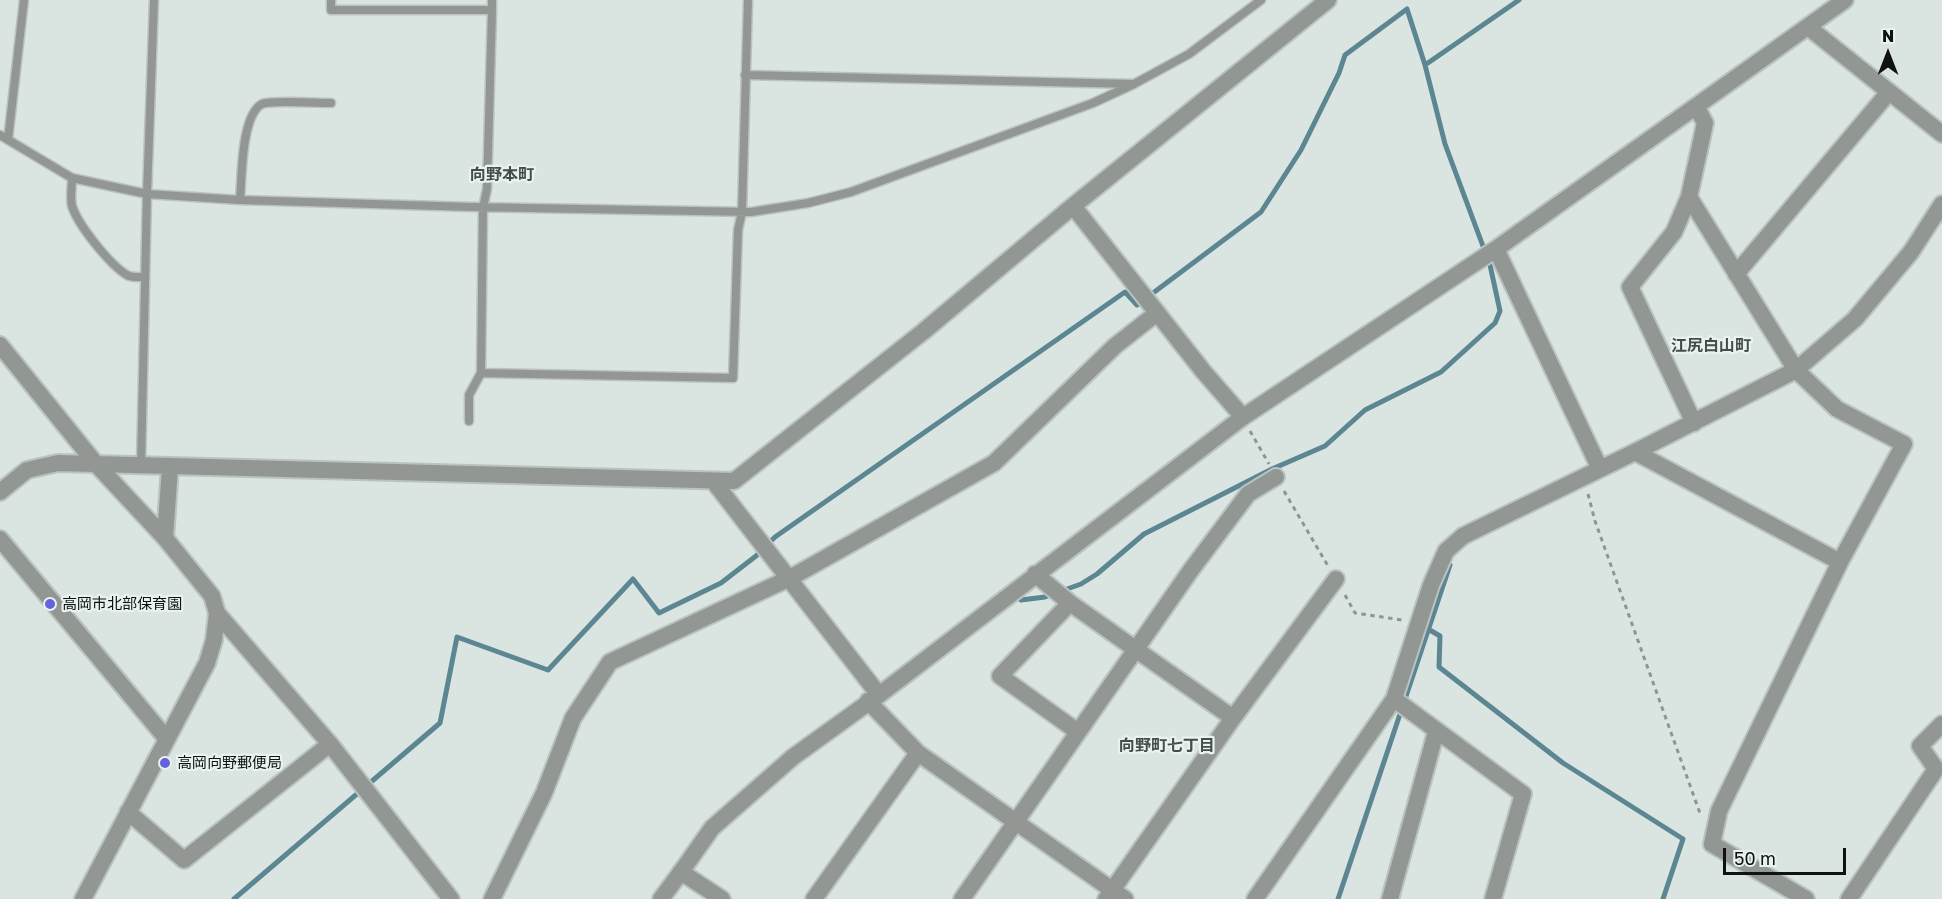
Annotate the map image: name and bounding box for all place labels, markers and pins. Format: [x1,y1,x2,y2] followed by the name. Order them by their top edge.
[62,595,182,613] place label: 高岡市北部保育園
[43,597,57,611] marker: 高岡市北部保育園
[177,754,282,772] place label: 高岡向野郵便局
[158,756,172,770] marker: 高岡向野郵便局

